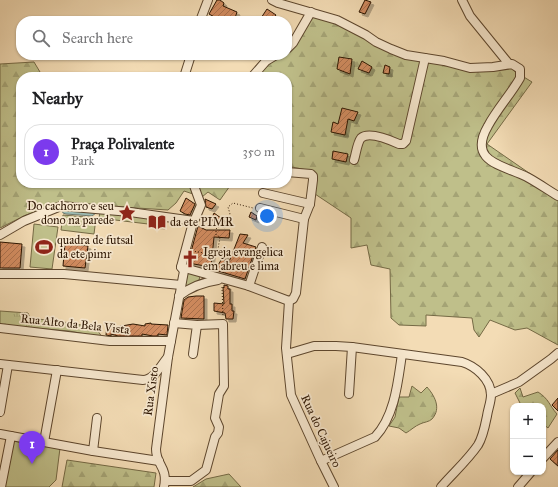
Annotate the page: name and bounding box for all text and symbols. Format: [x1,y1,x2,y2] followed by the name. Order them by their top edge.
[16,16,292,60] search box
[30,27,52,49] icon: search
[62,29,133,47] text: Search here
[32,88,83,109] text: Nearby
[71,135,175,153] text: Praça Polivalente
[43,144,49,160] text: 1
[242,144,275,160] text: 350 m
[71,153,95,169] text: Park
[27,199,115,227] place label: Do cachorro e seu dono na parede
[117,203,137,223] place icon: Do cachorro e seu dono na parede
[257,206,277,226] your location
[147,212,167,232] library icon: da ete PIMR
[170,215,234,229] place label: da ete PIMR
[57,233,134,261] place label: quadra de futsal da ete pimr
[34,237,54,257] sports icon: quadra de futsal da ete pimr
[203,245,284,273] place label: Igreja evangelica em abreu e lima
[180,249,200,269] church icon: Igreja evangelica em abreu e lima
[20,311,131,337] street label: Rua Alto da Bela Vista
[141,365,161,417] street label: Rua Xisto
[298,392,344,470] street label: Rua do Cajueiro
[510,403,546,475] map controls
[510,403,546,439] button: +
[19,431,45,464] pin: 1
[510,439,546,475] button: −

